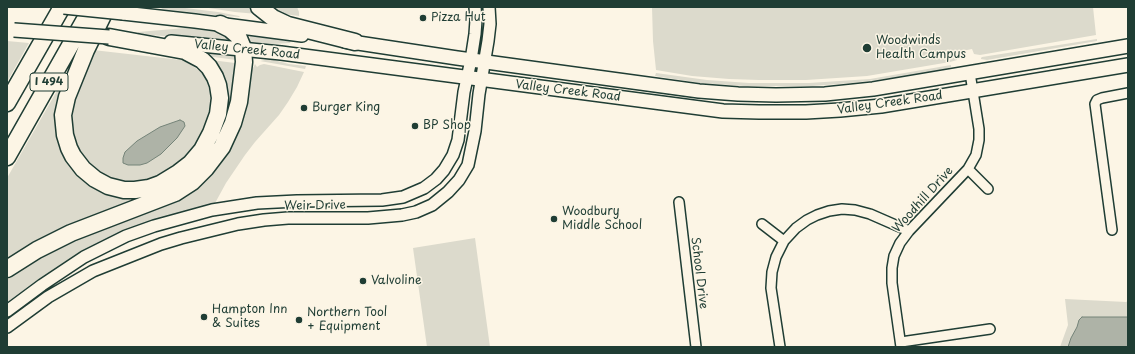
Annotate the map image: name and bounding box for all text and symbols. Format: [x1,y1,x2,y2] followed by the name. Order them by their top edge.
[431,11,486,25] place label: Pizza Hut
[418,13,428,23] marker: Pizza Hut
[876,34,966,62] place label: Woodwinds Health Campus
[193,37,301,63] street label: Valley Creek Road
[861,42,873,54] marker: Woodwinds Health Campus
[30,73,68,91] road number: I 494
[514,77,622,105] street label: Valley Creek Road
[836,88,944,118] street label: Valley Creek Road
[312,101,380,115] place label: Burger King
[299,103,309,113] marker: Burger King
[423,119,471,133] place label: BP Shop
[410,121,420,131] marker: BP Shop
[890,164,956,236] street label: Woodhill Drive
[284,198,346,214] street label: Weir Drive
[562,205,642,233] place label: Woodbury Middle School
[549,214,559,224] marker: Woodbury Middle School
[687,236,711,310] street label: School Drive
[371,274,422,288] place label: Valvoline
[358,276,368,286] marker: Valvoline
[212,303,287,331] place label: Hampton Inn & Suites
[307,306,387,334] place label: Northern Tool + Equipment
[199,312,209,322] marker: Hampton Inn & Suites
[294,315,304,325] marker: Northern Tool + Equipment

